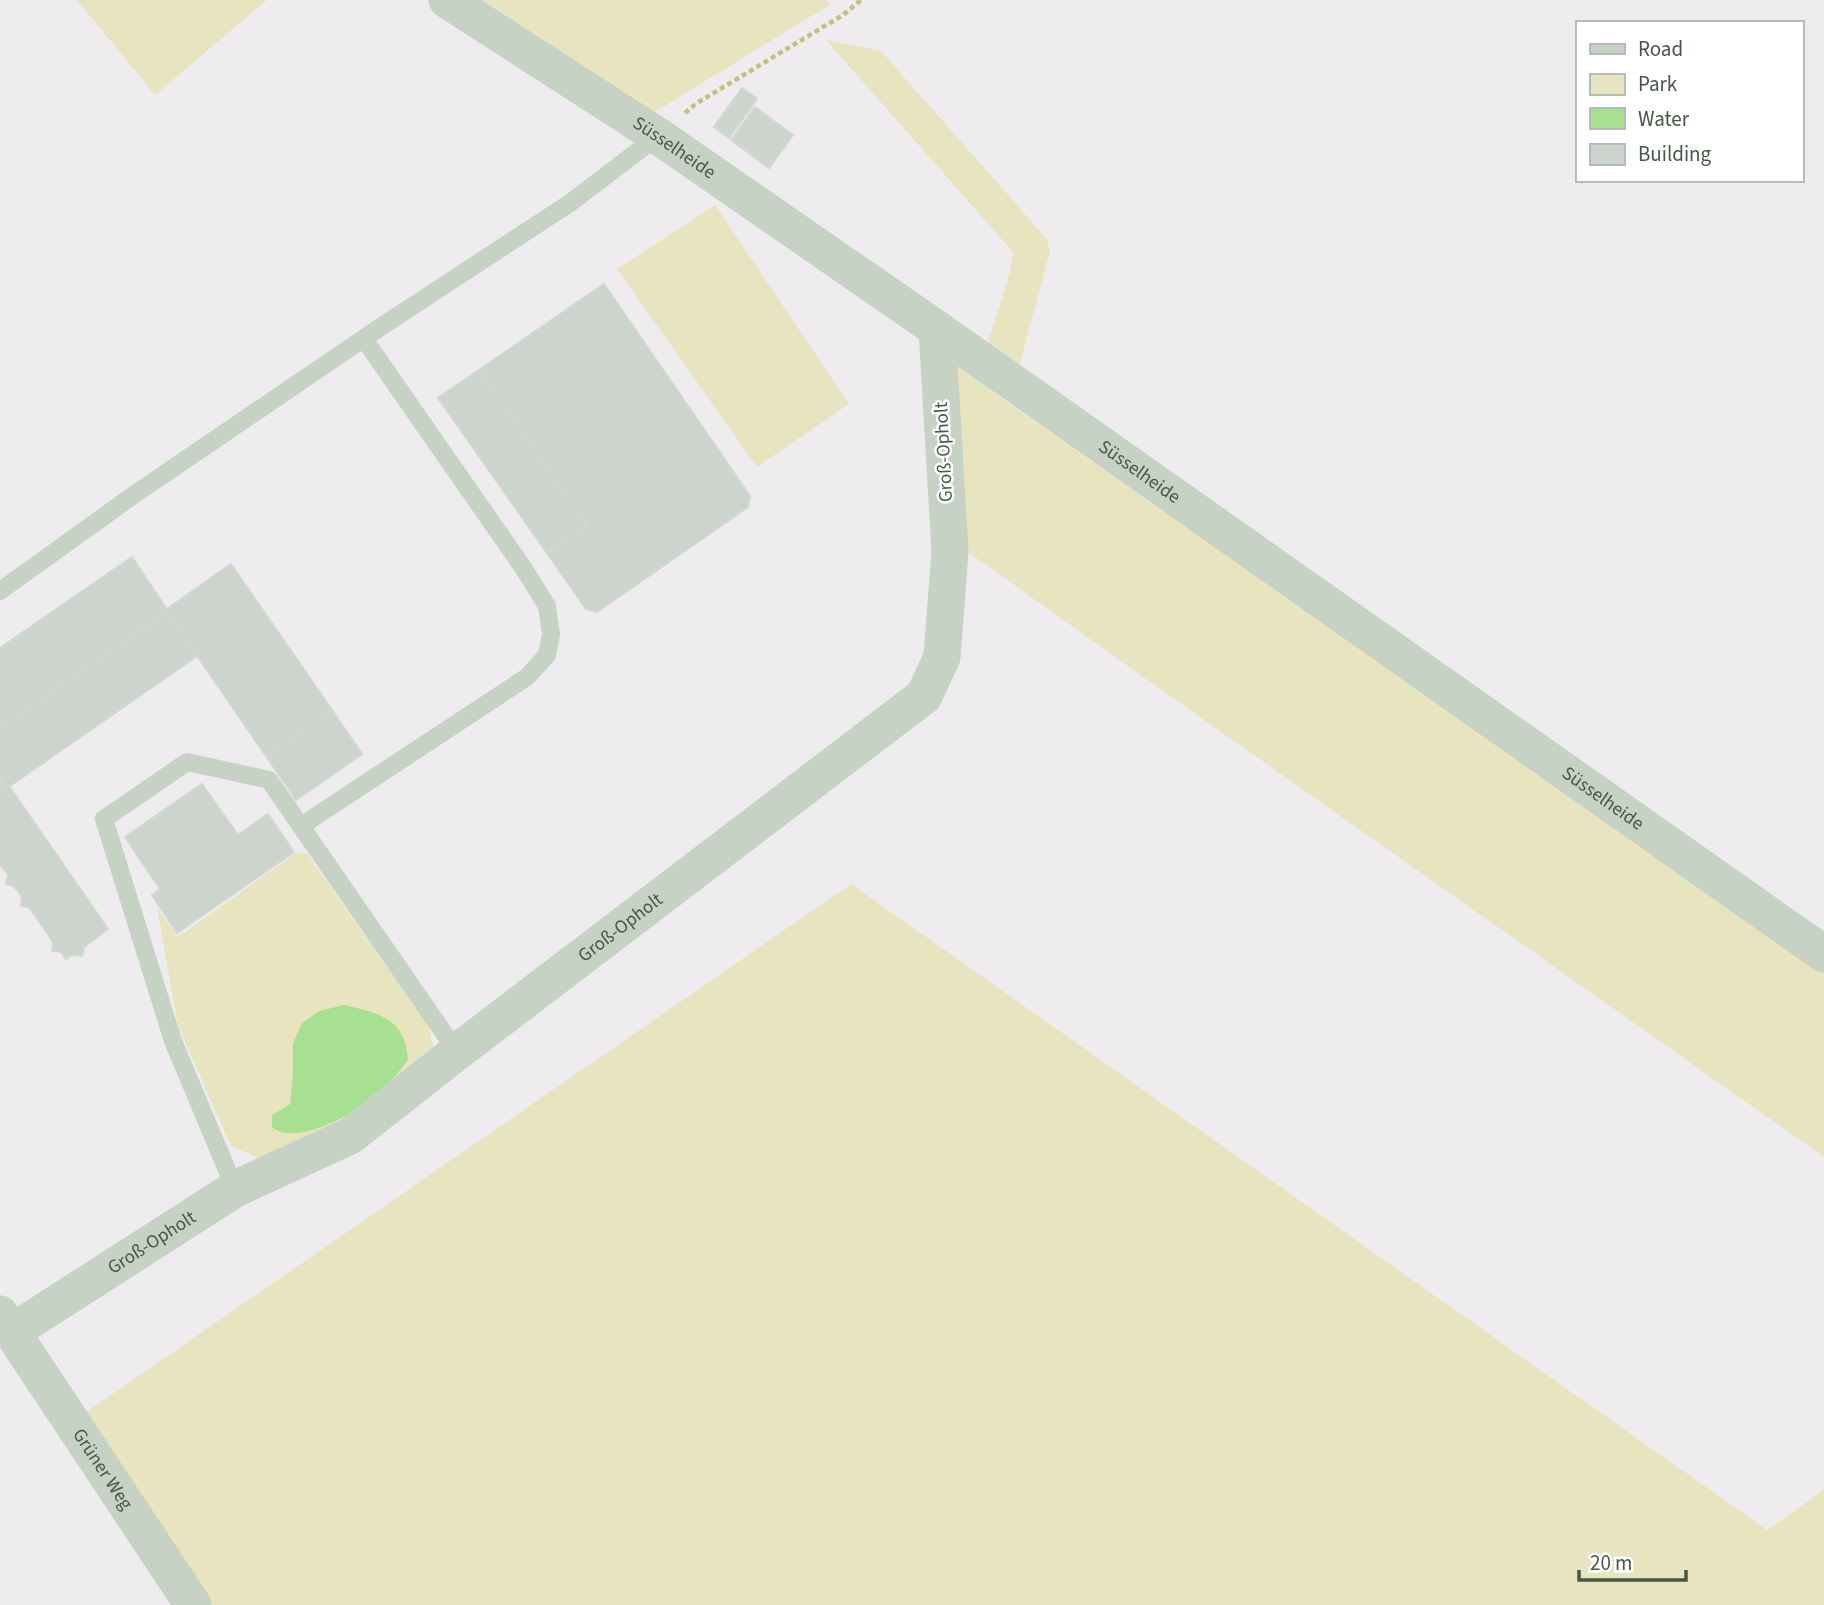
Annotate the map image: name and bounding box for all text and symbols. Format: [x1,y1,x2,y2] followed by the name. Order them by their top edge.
[1576,21,1803,182] legend
[1638,34,1683,64] text: Road
[1638,69,1678,99] text: Park
[1638,104,1690,134] text: Water
[627,110,721,186] street label: Süsselheide
[1638,139,1712,169] text: Building
[928,401,960,503] street label: Groß-Opholt
[1093,433,1186,510] street label: Süsselheide
[1556,760,1650,837] street label: Süsselheide
[572,886,669,969] street label: Groß-Opholt
[102,1204,202,1281] street label: Groß-Opholt
[66,1423,140,1515] street label: Grüner Weg
[1579,1538,1686,1582] scale bar
[1590,1548,1632,1578] text: 20 m

